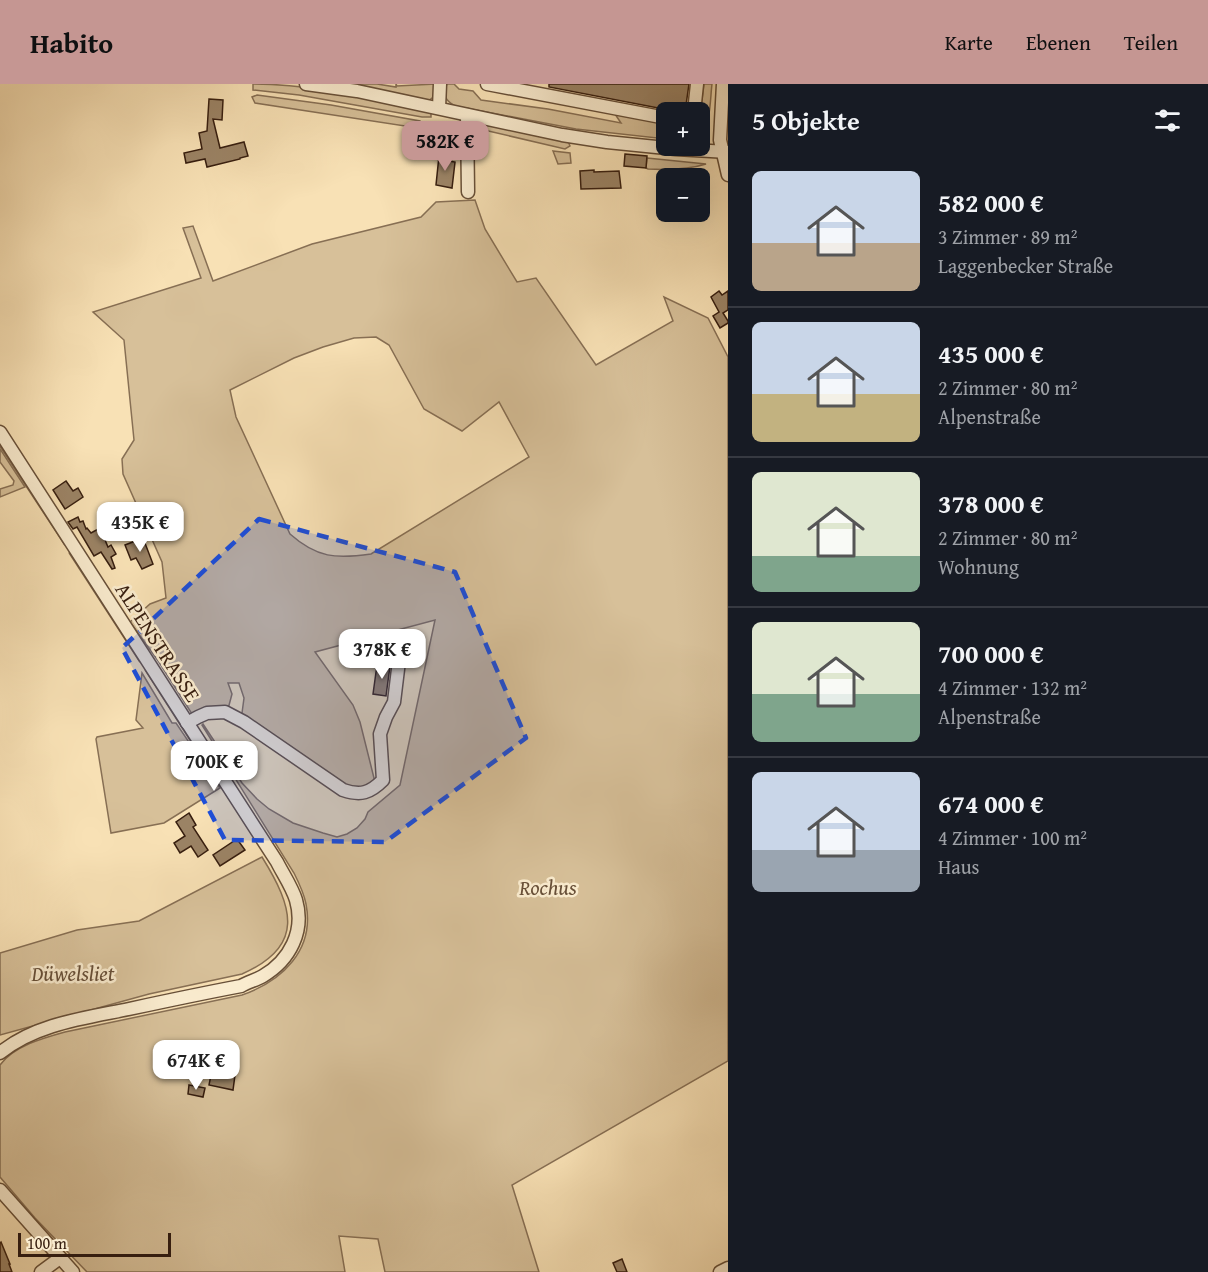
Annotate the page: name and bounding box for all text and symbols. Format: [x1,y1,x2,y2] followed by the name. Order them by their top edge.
[30,22,113,63] text: Habito
[945,27,993,58] text: Karte
[1026,27,1091,58] text: Ebenen
[1124,27,1178,58] text: Teilen
[752,101,860,140] text: 5 Objekte
[656,102,710,222] map controls
[656,102,710,156] button: +
[1151,104,1184,137] icon: filters
[396,121,494,172] pin: 582K €
[416,126,474,155] text: 582K €
[656,168,710,222] button: −
[938,183,1044,222] text: 582 000 €
[800,195,872,267] icon: home
[938,222,1077,251] text: 3 Zimmer · 89 m²
[938,251,1113,280] text: Laggenbecker Straße
[938,334,1044,373] text: 435 000 €
[800,346,872,418] icon: home
[938,373,1077,402] text: 2 Zimmer · 80 m²
[938,402,1041,431] text: Alpenstraße
[938,484,1044,523] text: 378 000 €
[800,496,872,568] icon: home
[91,502,189,553] pin: 435K €
[111,507,169,536] text: 435K €
[938,523,1077,552] text: 2 Zimmer · 80 m²
[938,552,1019,581] text: Wohnung
[108,576,208,708] street label: ALPENSTRASSE
[333,629,431,680] pin: 378K €
[353,634,411,663] text: 378K €
[938,634,1044,673] text: 700 000 €
[800,646,872,718] icon: home
[938,673,1087,702] text: 4 Zimmer · 132 m²
[938,702,1041,731] text: Alpenstraße
[165,741,263,792] pin: 700K €
[185,746,243,775] text: 700K €
[938,784,1044,823] text: 674 000 €
[800,796,872,868] icon: home
[938,823,1087,852] text: 4 Zimmer · 100 m²
[938,852,979,881] text: Haus
[518,872,577,903] park label: Rochus
[31,958,115,989] park label: Düwelsliet
[147,1040,245,1091] pin: 674K €
[167,1045,225,1074] text: 674K €
[18,1230,171,1258] scale bar
[27,1231,67,1255] text: 100 m

